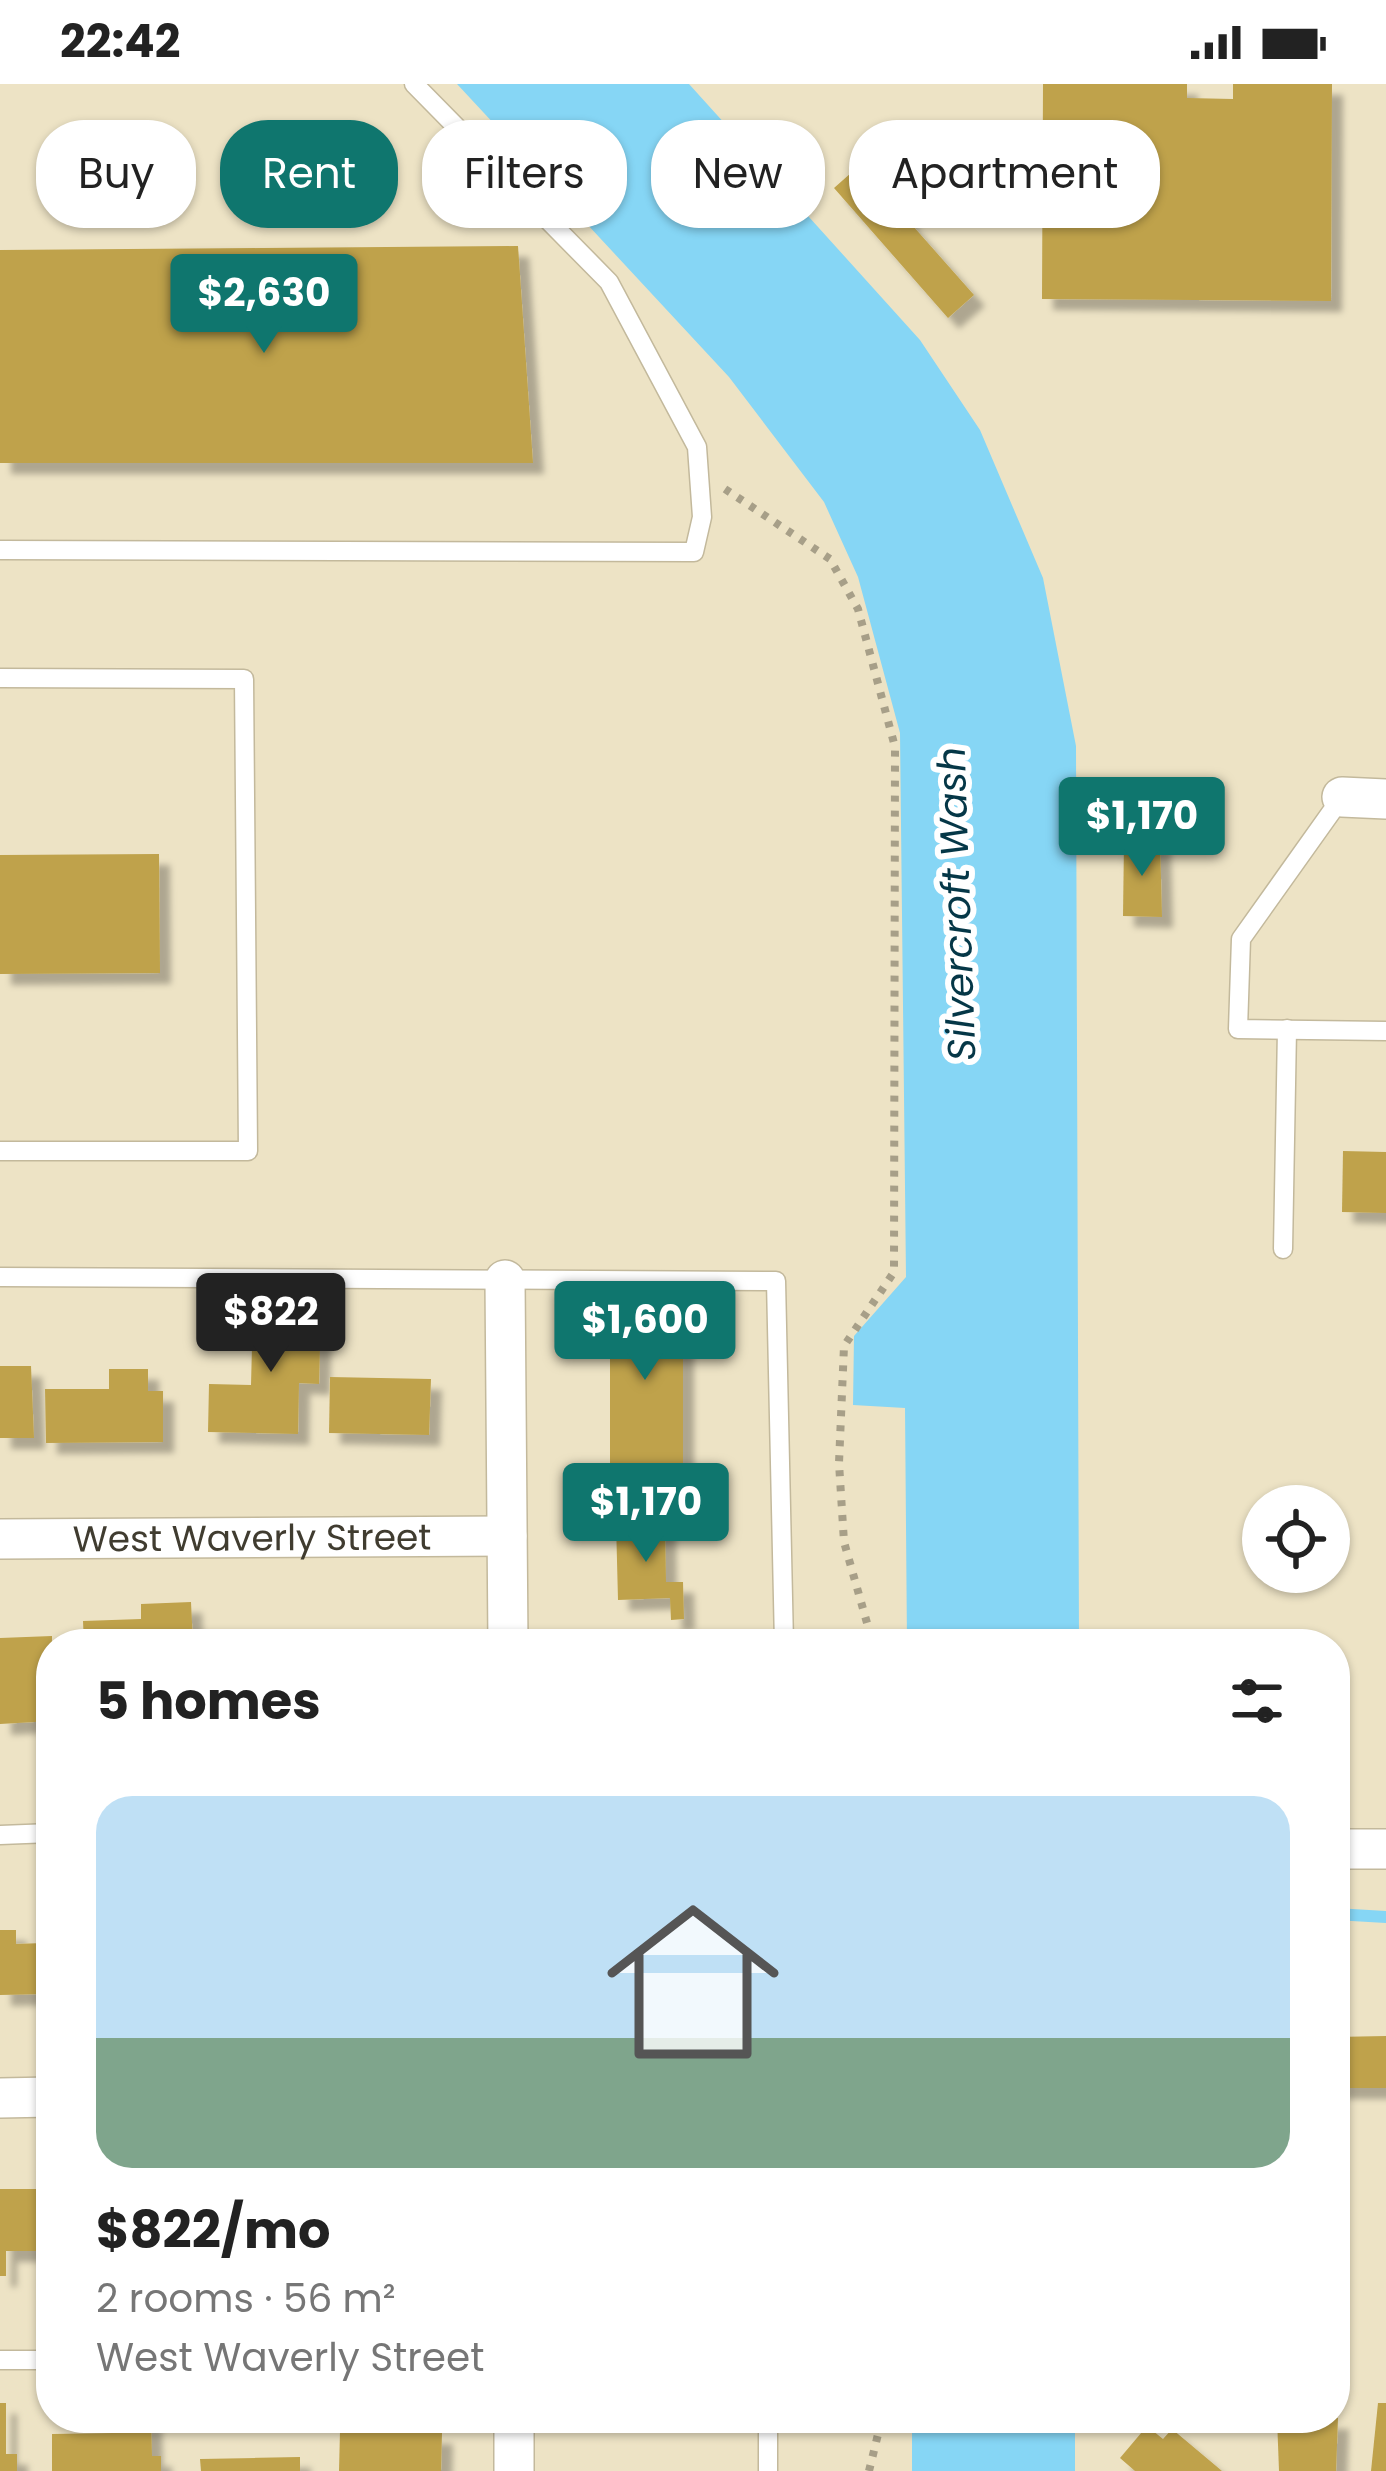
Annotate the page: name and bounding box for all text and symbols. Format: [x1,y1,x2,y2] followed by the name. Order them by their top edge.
[60,10,180,73] text: 22:42
[36,120,196,228] chip: Buy
[220,120,398,228] chip: Rent
[422,120,627,228] chip: Filters
[651,120,825,228] chip: New
[849,120,1160,228] chip: Apartment
[166,254,362,356] pin: $2,630
[198,265,331,320] text: $2,630
[924,746,989,1062] water label: Silvercroft Wash
[1044,777,1240,879] pin: $1,170
[1086,788,1198,843] text: $1,170
[200,1273,342,1375] pin: $822
[547,1281,743,1383] pin: $1,600
[223,1284,319,1339] text: $822
[581,1292,709,1347] text: $1,600
[548,1463,744,1565] pin: $1,170
[590,1474,702,1529] text: $1,170
[1242,1485,1350,1593] map controls
[1242,1485,1350,1593] button: locate
[73,1511,431,1565] street label: West Waverly Street
[96,1665,321,1737] text: 5 homes
[1224,1668,1290,1734] icon: filters
[585,1874,801,2090] icon: home
[96,2194,330,2266] text: $822/mo
[96,2271,396,2326] text: 2 rooms · 56 m²
[96,2330,484,2385] text: West Waverly Street

